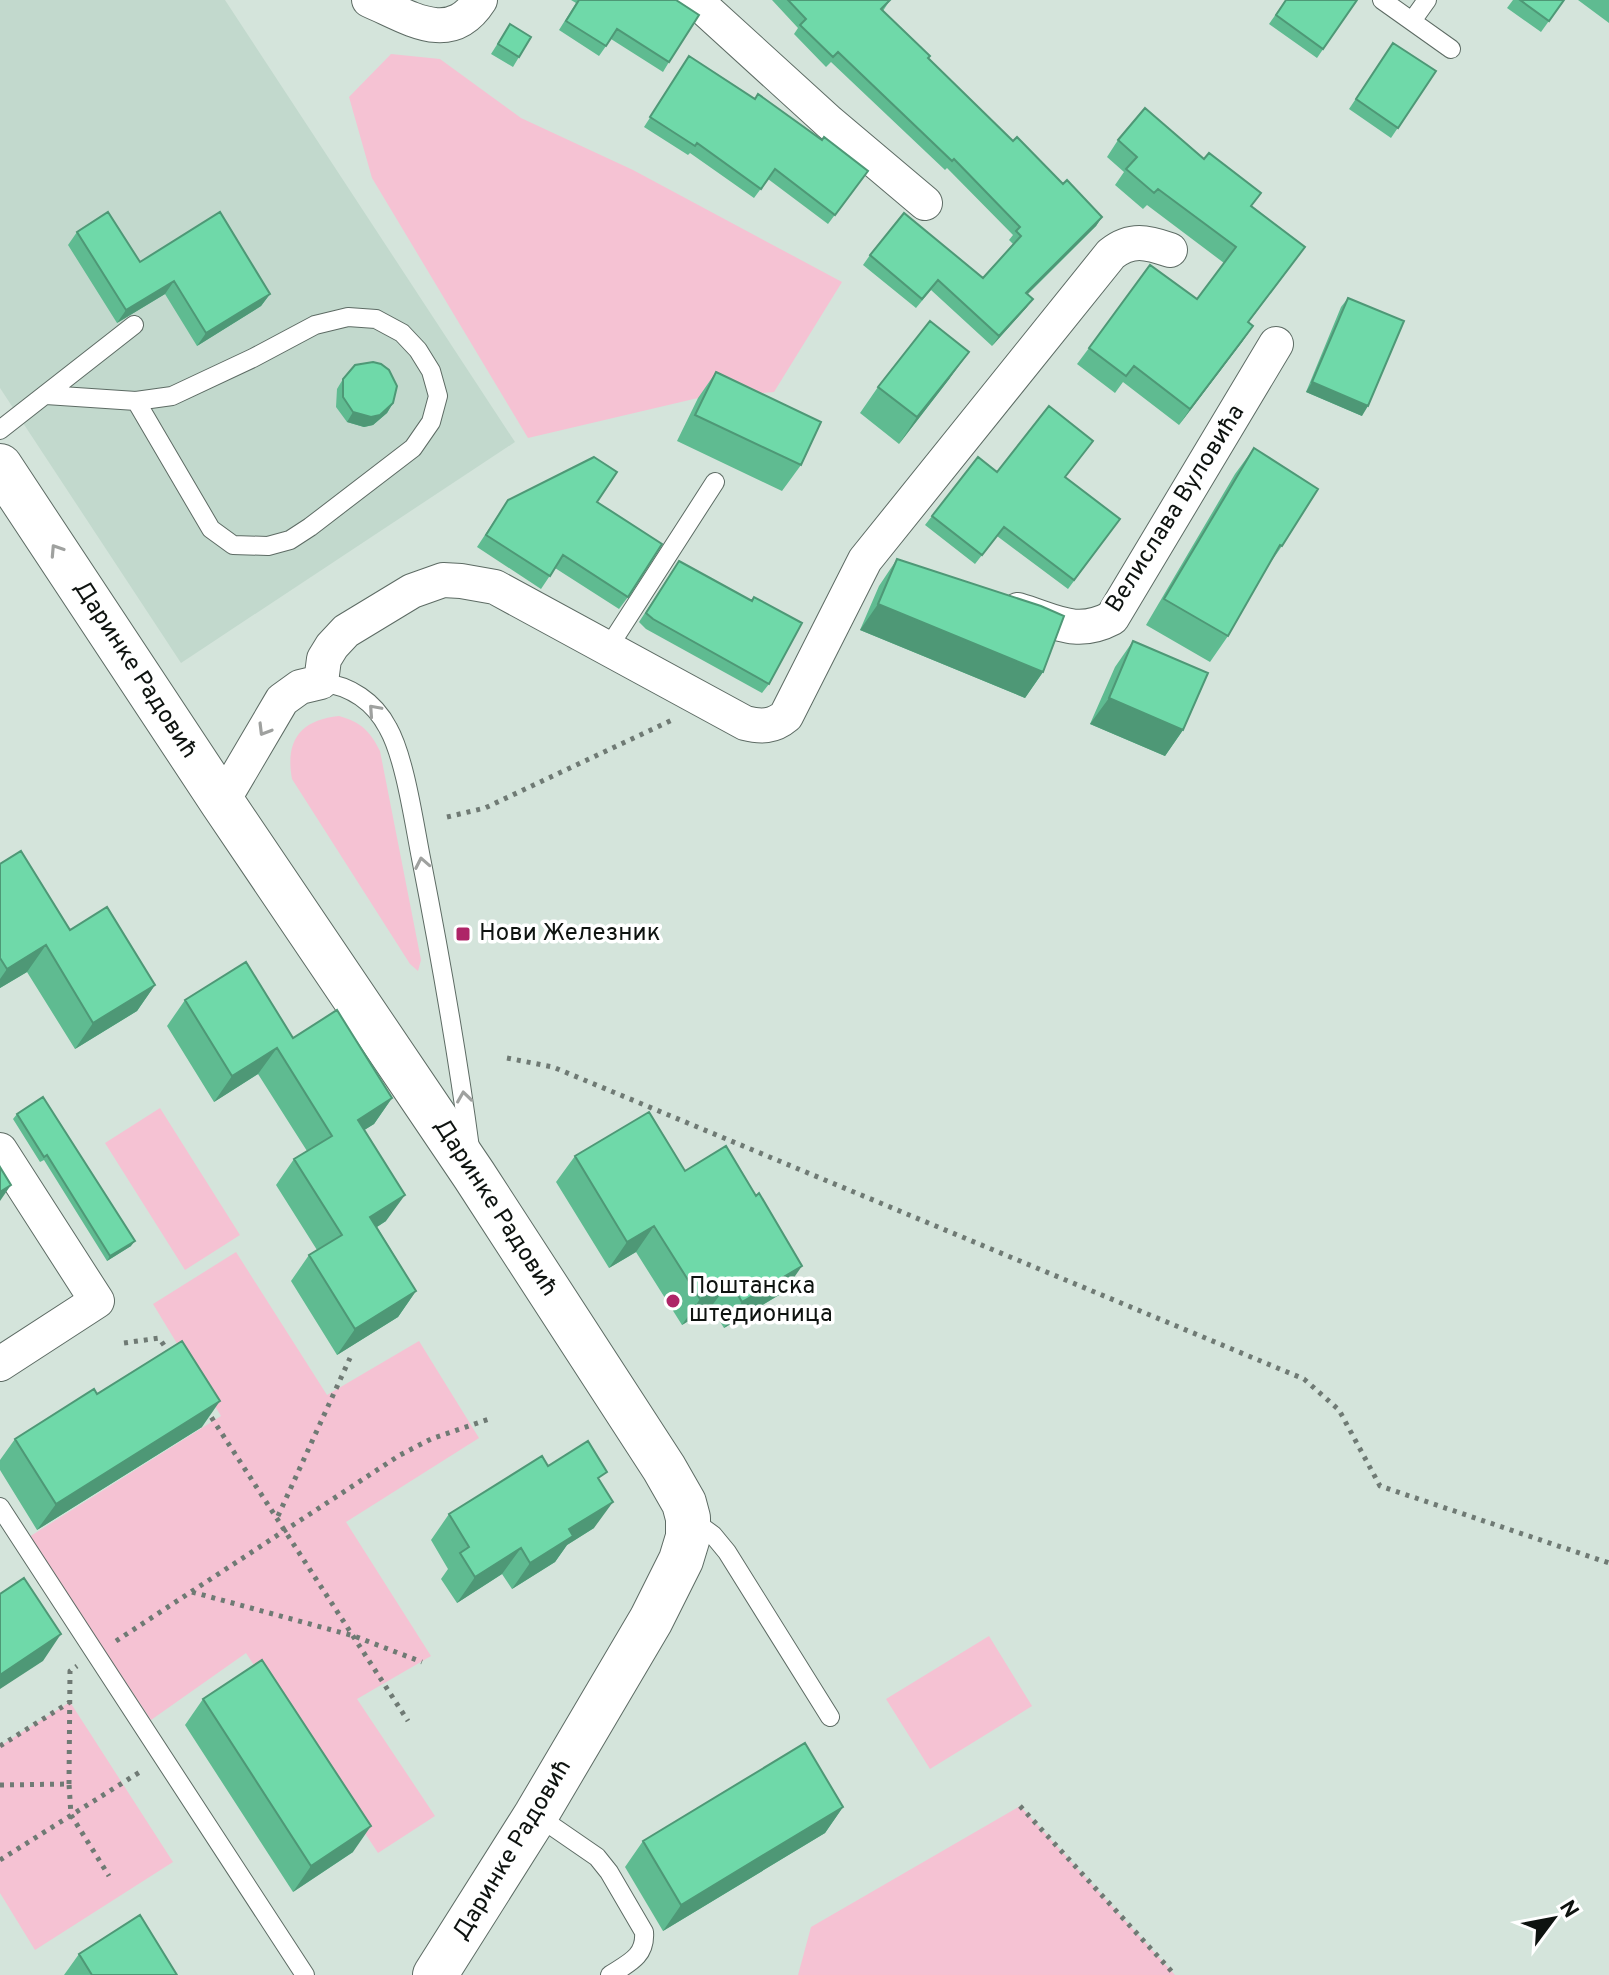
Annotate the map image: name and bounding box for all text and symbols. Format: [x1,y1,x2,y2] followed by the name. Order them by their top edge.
[1100,399,1252,619] street label: Велислава Вуловића
[51,544,66,559] one-way arrow
[66,575,204,765] street label: Даринке Радовић
[368,705,383,719] one-way arrow
[258,721,274,736] one-way arrow
[414,857,431,871] one-way arrow
[479,919,661,949] place label: Нови Железник
[454,925,472,943] marker: Нови Железник
[455,1090,472,1103] one-way arrow
[426,1113,564,1303] street label: Даринке Радовић
[689,1272,833,1330] place label: Поштанска штедионица
[664,1292,682,1310] marker: Поштанска штедионица
[447,1754,579,1946] street label: Даринке Радовић
[1513,1879,1593,1959] north arrow
[1552,1896,1583,1924] text: N

